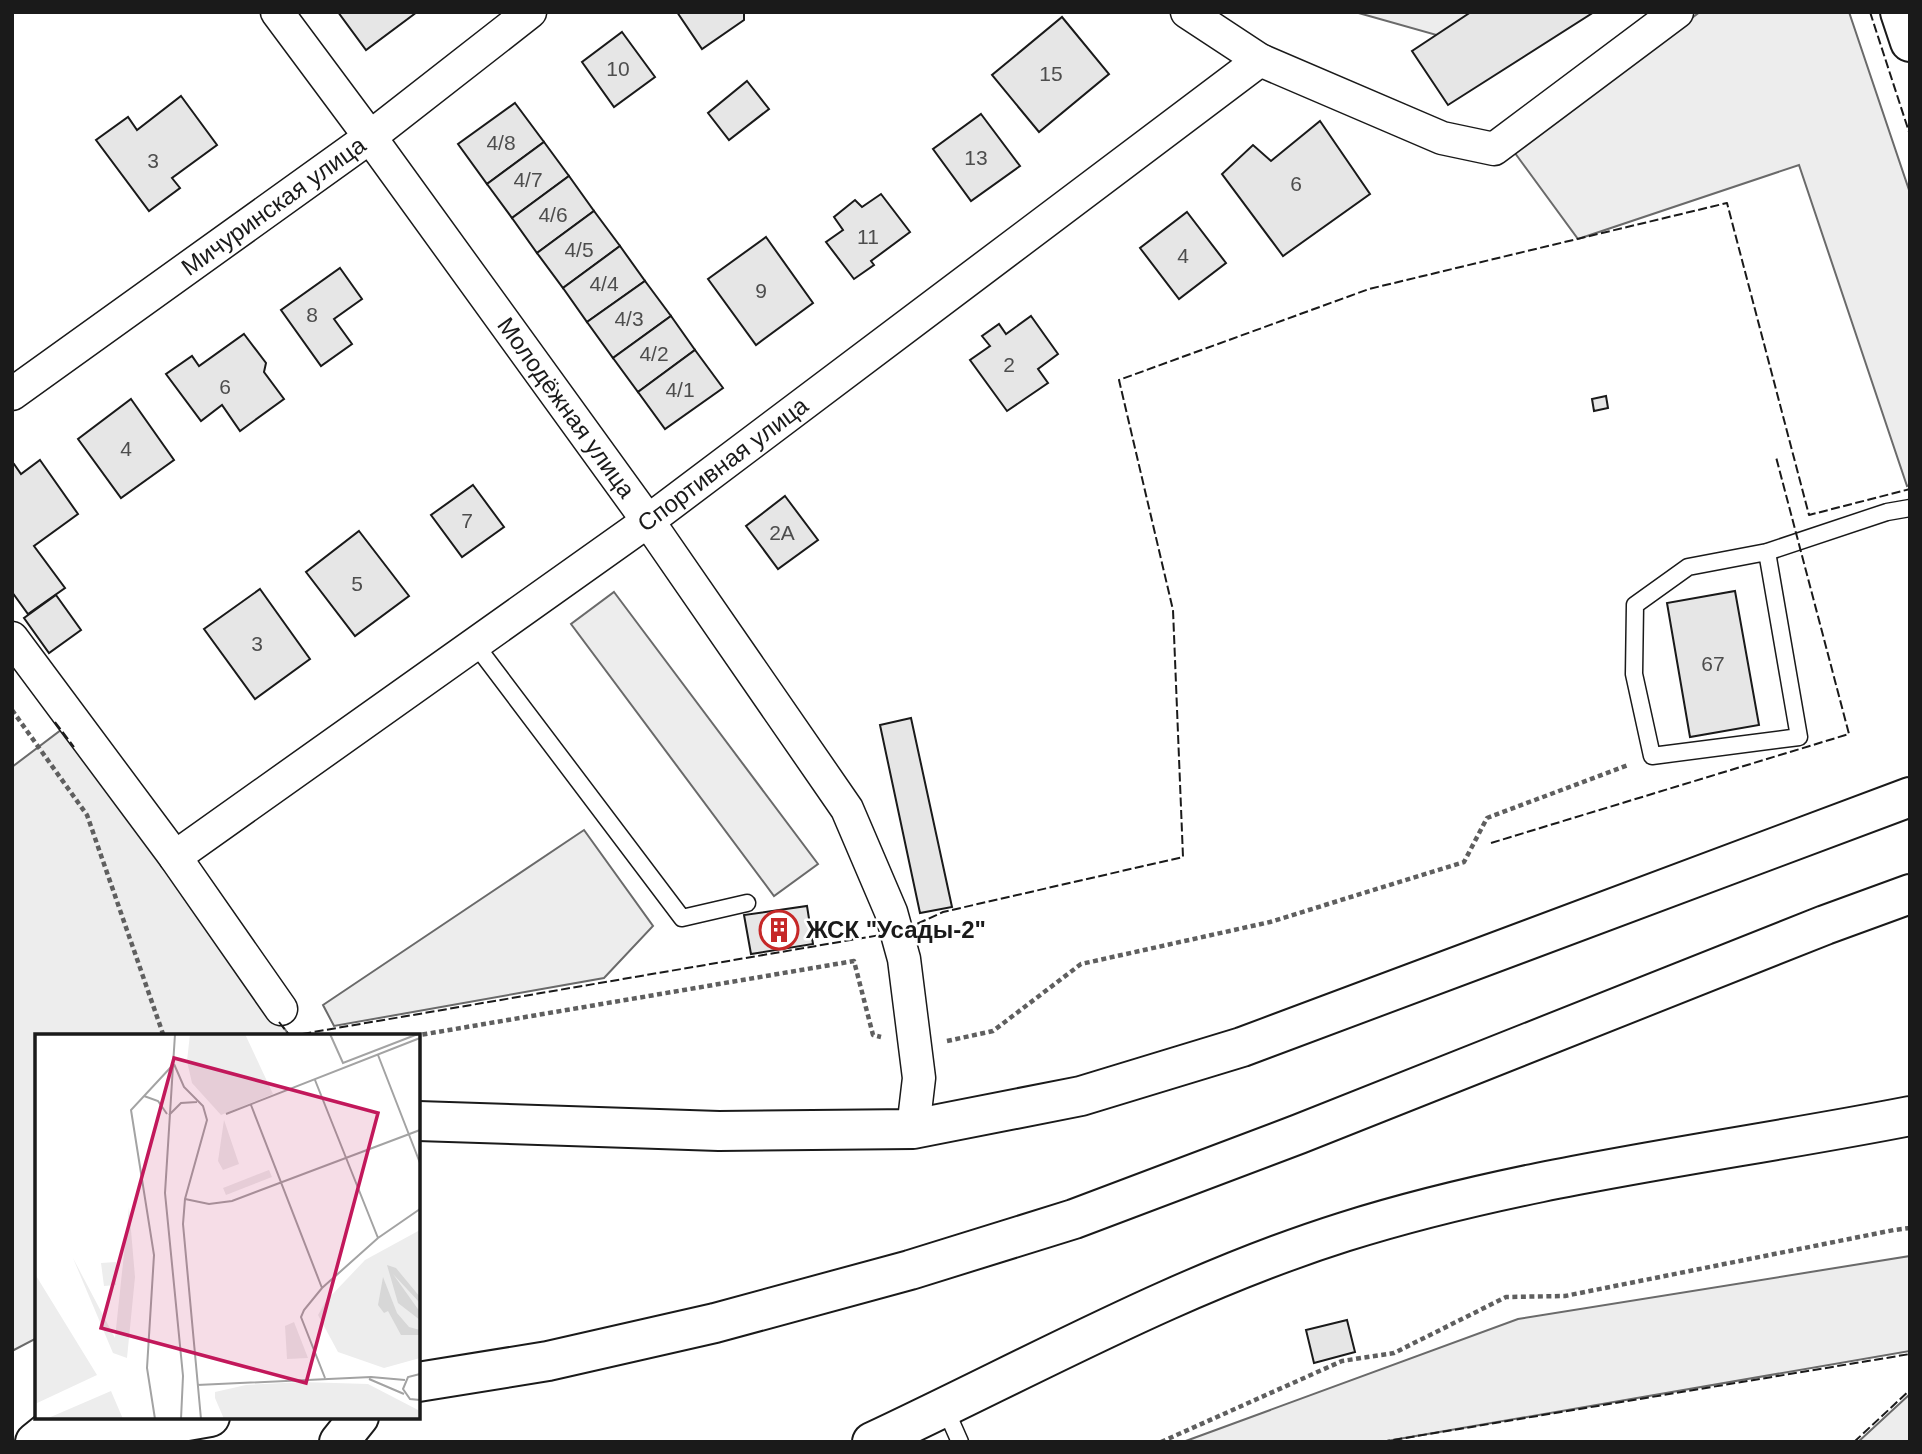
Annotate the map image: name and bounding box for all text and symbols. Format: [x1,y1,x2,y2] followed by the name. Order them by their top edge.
[606,57,630,80] house number: 10
[1039,62,1063,85] house number: 15
[176,130,371,281] street label: Мичуринская улица
[486,131,516,154] house number: 4/8
[964,146,988,169] house number: 13
[147,149,159,172] house number: 3
[513,168,543,191] house number: 4/7
[1290,172,1302,195] house number: 6
[538,203,568,226] house number: 4/6
[857,225,879,248] house number: 11
[564,238,594,261] house number: 4/5
[1177,244,1189,267] house number: 4
[589,272,619,295] house number: 4/4
[755,279,767,302] house number: 9
[306,303,318,326] house number: 8
[614,307,644,330] house number: 4/3
[492,312,641,503] street label: Молодёжная улица
[639,342,669,365] house number: 4/2
[1003,353,1015,376] house number: 2
[219,375,231,398] house number: 6
[665,378,695,401] house number: 4/1
[632,391,814,537] street label: Спортивная улица
[120,437,132,460] house number: 4
[461,509,473,532] house number: 7
[769,521,795,544] house number: 2А
[351,572,363,595] house number: 5
[251,632,263,655] house number: 3
[1701,652,1725,675] house number: 67
[758,909,800,951] building icon: ЖСК "Усады-2"
[805,916,986,943] place label: ЖСК "Усады-2"
[35,1034,420,1419] inset map

